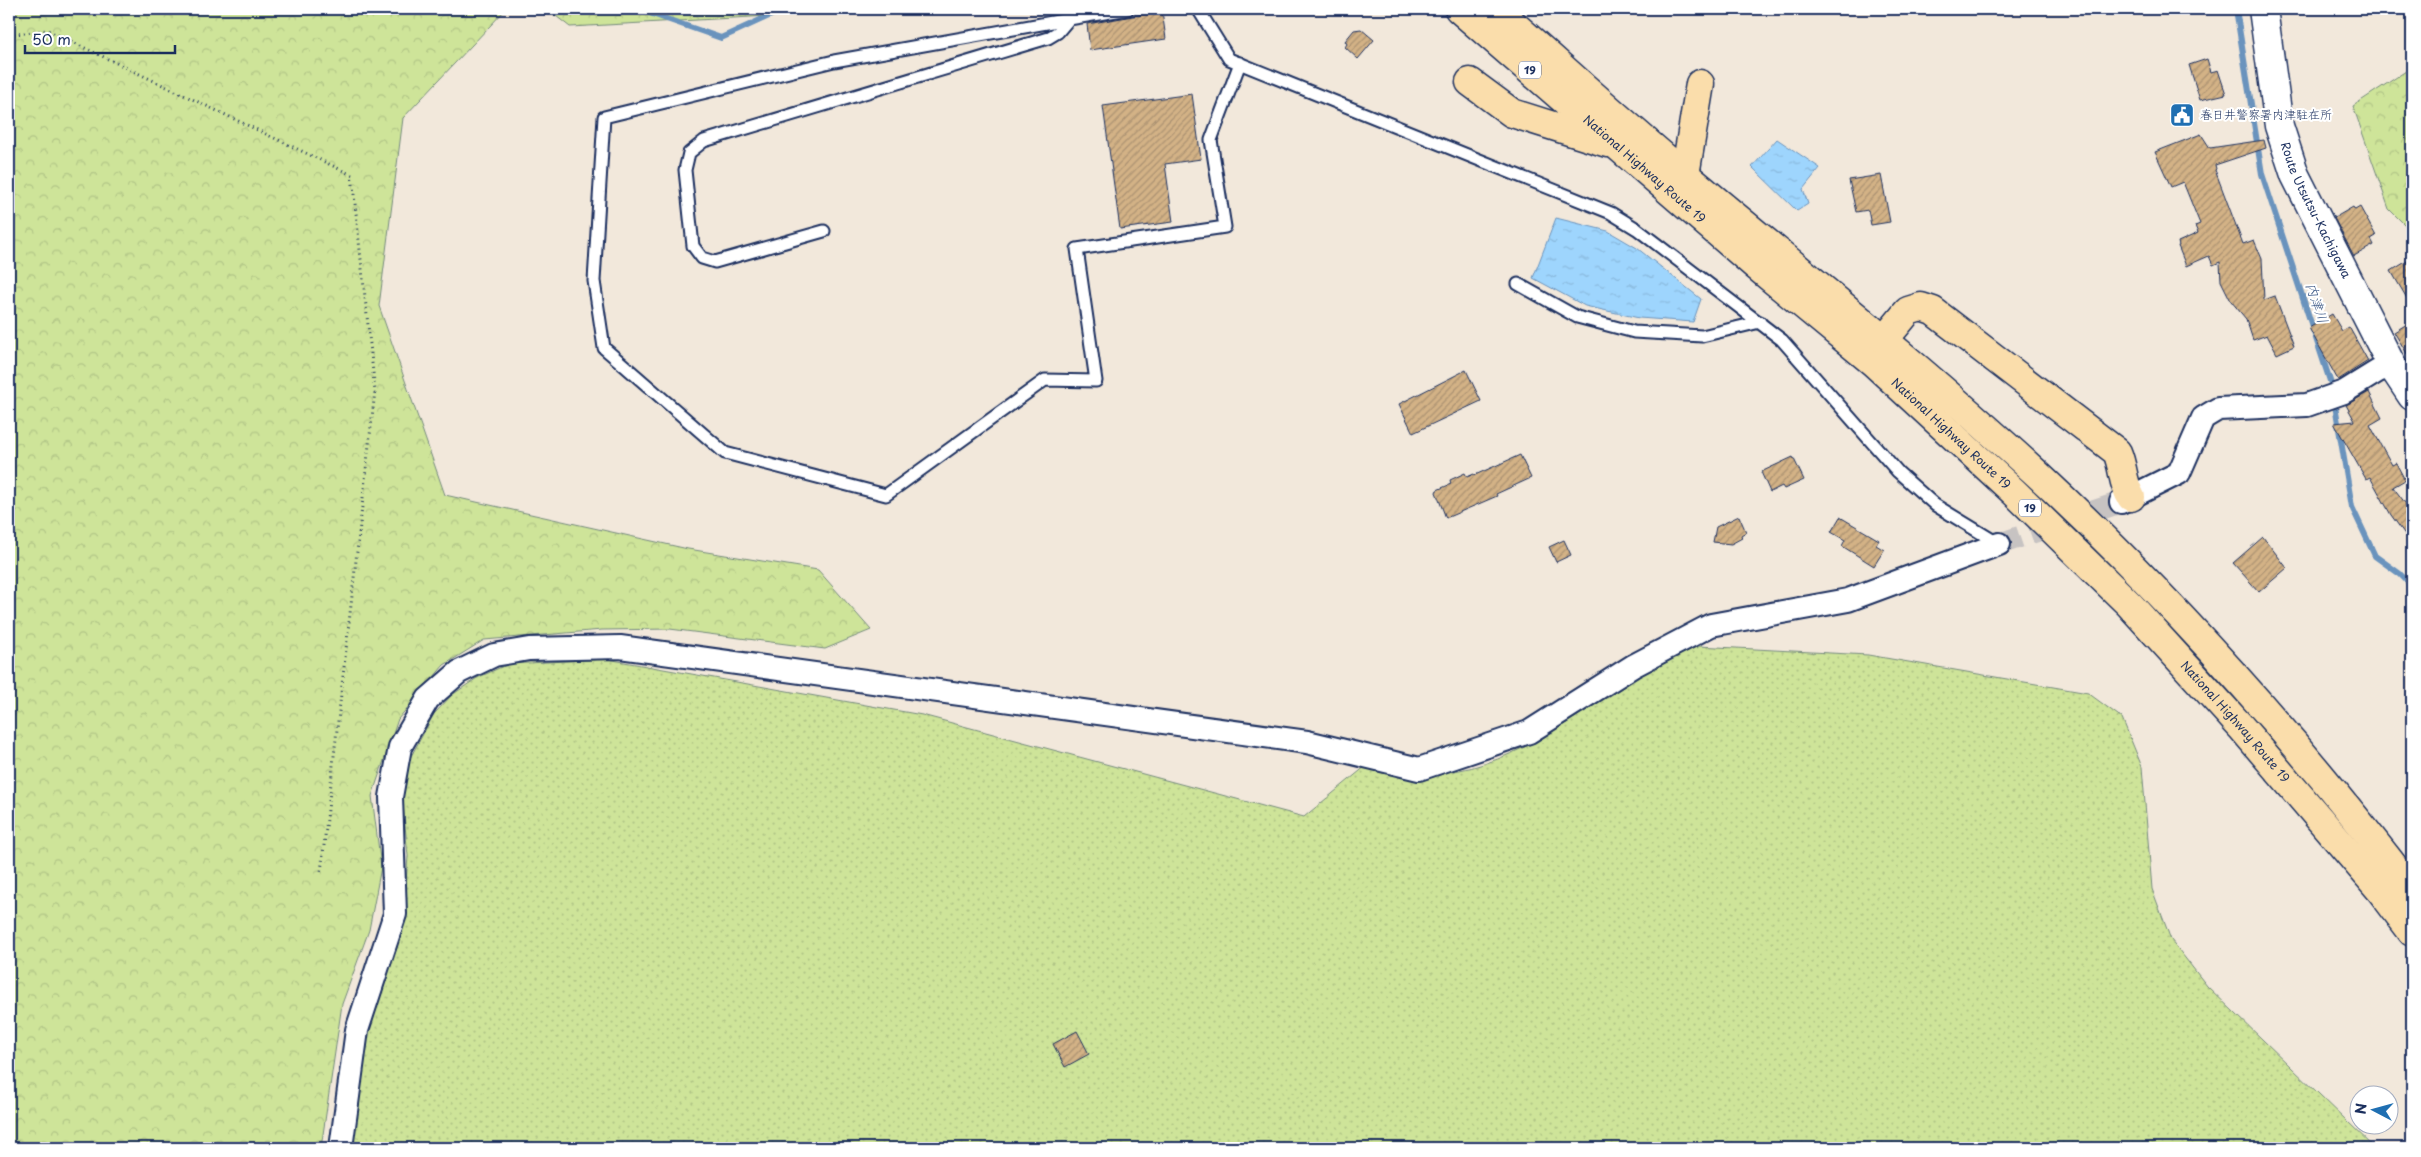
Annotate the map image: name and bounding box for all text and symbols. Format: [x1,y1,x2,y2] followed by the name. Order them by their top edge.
[25,22,175,54] scale bar
[32,27,71,50] text: 50 m
[1519,62,1541,78] road number: 19
[2169,102,2195,128] public building icon: 春日井警察署内津駐在所
[2200,105,2332,123] place label: 春日井警察署内津駐在所
[1580,110,1710,227] street label: National Highway Route 19
[2277,139,2356,282] street label: Route Utsutsu-Kachigawa
[2301,280,2334,326] water label: 内津川
[1888,373,2015,493] street label: National Highway Route 19
[2019,499,2041,516] road number: 19
[2177,656,2295,786] street label: National Highway Route 19
[2348,1084,2398,1134] north arrow
[2350,1102,2372,1115] text: N

